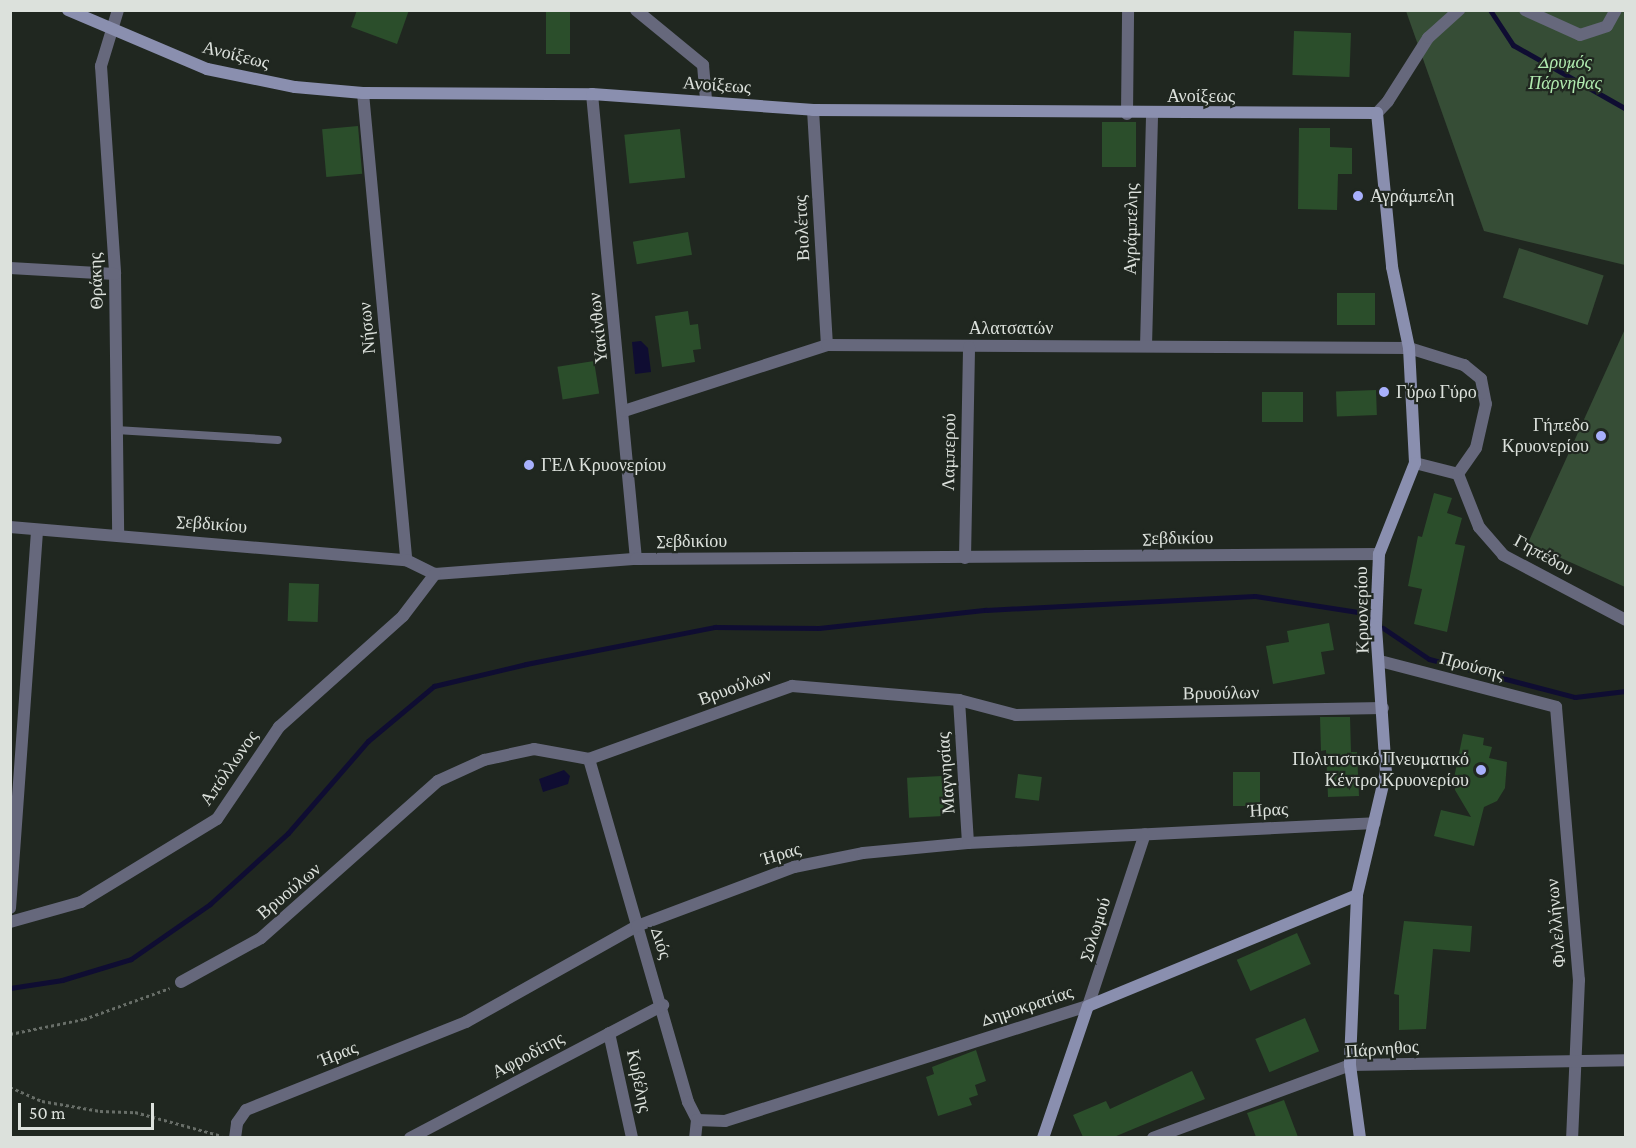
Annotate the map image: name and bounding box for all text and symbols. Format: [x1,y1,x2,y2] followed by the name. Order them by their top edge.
[200,36,272,74] street label: Ανοίξεως
[1528,52,1602,94] park label: Δρυμός Πάρνηθας
[682,72,752,98] street label: Ανοίξεως
[1167,85,1235,107] street label: Ανοίξεως
[1119,183,1143,275] street label: Αγράμπελης
[1370,185,1454,207] place label: Αγράμπελη
[1351,189,1365,203] marker: Αγράμπελη
[789,195,815,261] street label: Βιολέτας
[84,252,108,310] street label: Θράκης
[584,291,612,365] street label: Υακίνθων
[354,301,380,355] street label: Νήσων
[969,317,1053,339] street label: Αλατσατών
[1396,381,1477,403] place label: Γύρω Γύρο
[1377,385,1391,399] marker: Γύρω Γύρο
[938,413,960,491] street label: Λαμπερού
[1502,415,1589,458] place label: Γήπεδο Κρυονερίου
[1594,429,1608,443] marker: Γήπεδο Κρυονερίου
[541,454,666,476] place label: ΓΕΛ Κρυονερίου
[522,458,536,472] marker: ΓΕΛ Κρυονερίου
[176,510,248,538] street label: Σεβδικίου
[1143,527,1213,549] street label: Σεβδικίου
[657,530,727,552] street label: Σεβδικίου
[1510,530,1578,580] street label: Γηπέδου
[1350,566,1374,654] street label: Κρυονερίου
[1437,647,1507,685] street label: Προύσης
[695,664,775,710] street label: Βρυούλων
[1183,682,1259,704] street label: Βρυούλων
[195,726,263,810] street label: Απόλλωνος
[932,731,960,815] street label: Μαγνησίας
[1292,749,1469,792] place label: Πολιτιστικό Πνευματικό Κέντρο Κρυονερίου
[1474,763,1488,777] marker: Πολιτιστικό Πνευματικό Κέντρο Κρυονερίου
[1247,798,1289,822] street label: Ήρας
[759,838,803,870] street label: Ήρας
[253,858,325,924] street label: Βρυούλων
[1541,878,1571,968] street label: Φιλελλήνων
[1075,894,1115,964] street label: Σολωμού
[646,924,676,962] street label: Διός
[978,981,1076,1031] street label: Δημοκρατίας
[488,1027,568,1083] street label: Αφροδίτης
[315,1036,361,1072] street label: Ήρας
[1344,1036,1420,1062] street label: Πάρνηθος
[622,1048,656,1114] street label: Κυβέλης
[21,1091,158,1129] scale bar
[29,1103,66,1123] text: 50 m

